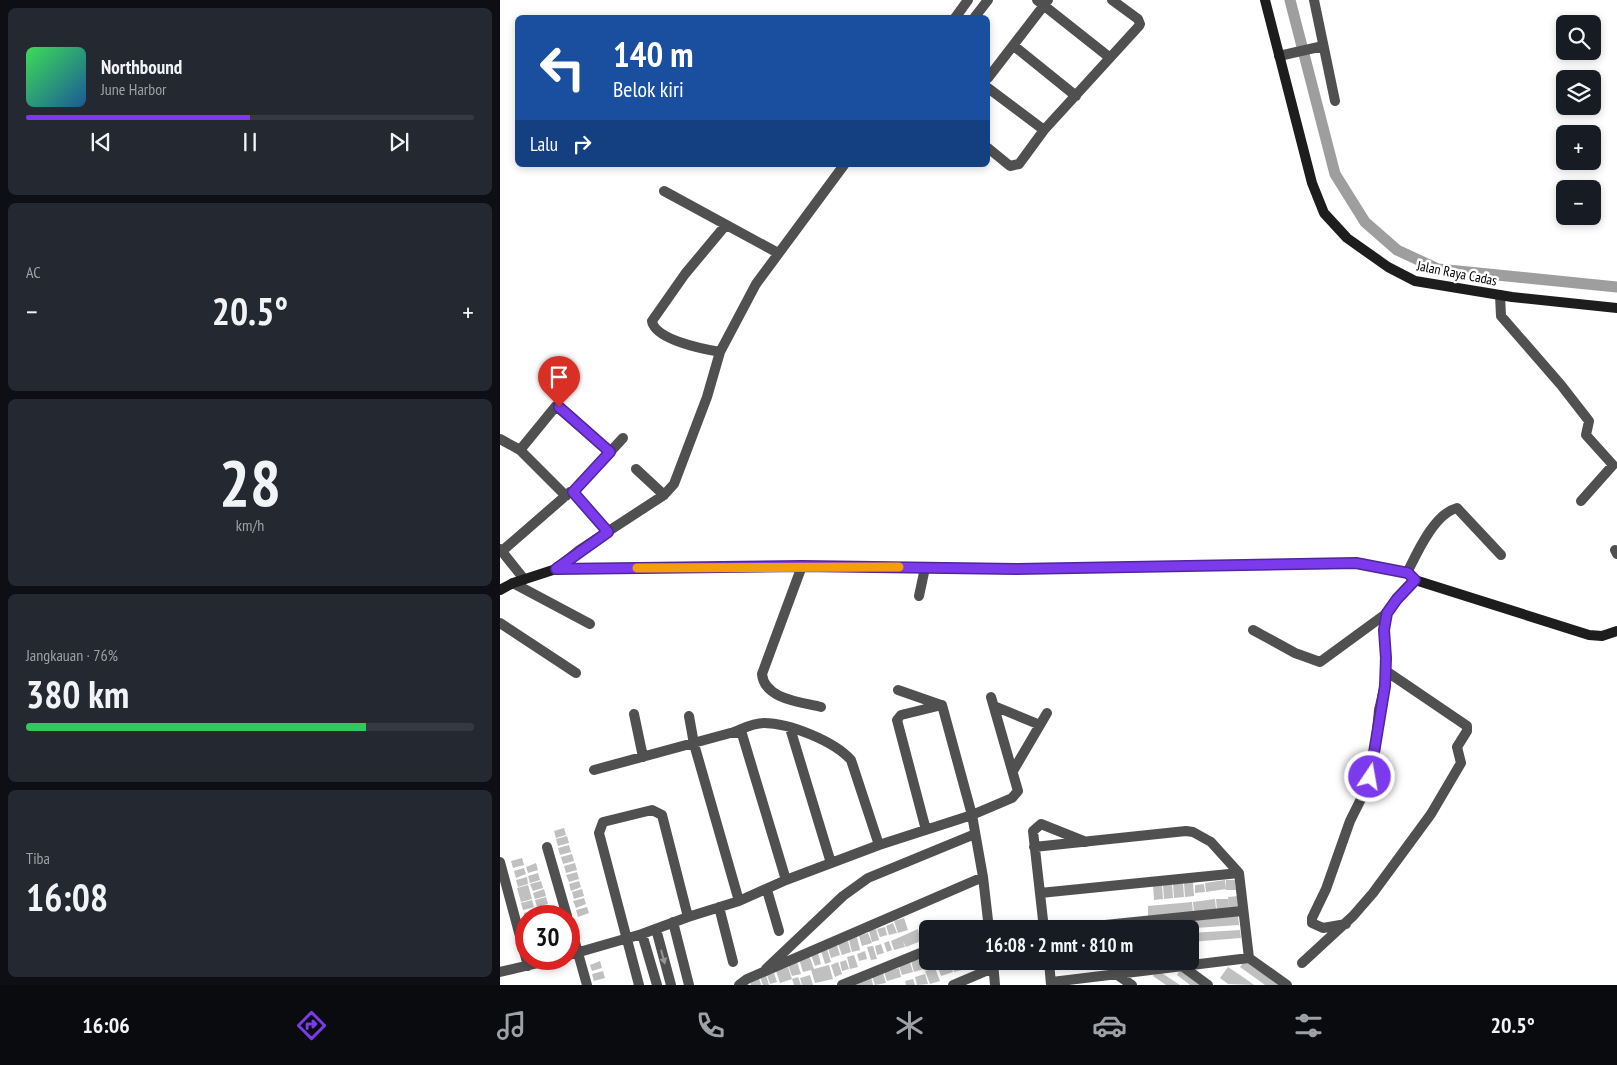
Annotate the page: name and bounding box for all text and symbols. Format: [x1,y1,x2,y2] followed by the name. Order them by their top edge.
[1556,15,1601,225] map controls
[1556,15,1601,60] button: search
[613,31,694,77] text: 140 m
[530,35,595,100] icon: left
[101,55,182,79] text: Northbound
[1556,70,1601,115] button: layers
[613,75,684,103] text: Belok kiri
[101,79,166,99] text: June Harbor
[1556,125,1601,170] button: +
[87,128,115,156] icon: previous
[236,128,264,156] icon: pause
[385,128,413,156] icon: next
[568,130,596,158] icon: right
[530,132,558,156] text: Lalu
[1556,180,1601,225] button: −
[1414,256,1499,290] street label: Jalan Raya Cadas
[26,262,41,282] text: AC
[212,286,288,335] text: 20.5°
[26,293,38,330] text: −
[462,293,474,330] text: +
[538,356,580,407] pin
[545,363,573,391] icon: arrive
[219,440,281,524] text: 28
[236,515,264,535] text: km/h
[26,645,118,665] text: Jangkauan · 76%
[26,669,129,718] text: 380 km
[1343,750,1395,802] position arrow
[26,848,50,868] text: Tiba
[26,872,108,921] text: 16:08
[515,905,580,970] speed limit sign: 30
[985,933,1133,957] text: 16:08 · 2 mnt · 810 m
[660,949,668,964] one-way arrow
[294,1008,329,1043] icon: directions
[494,1008,529,1043] icon: music
[693,1008,728,1043] icon: phone
[892,1008,927,1043] icon: climate
[1092,1008,1127,1043] icon: car
[1291,1008,1326,1043] icon: filters
[82,1011,130,1039] text: 16:06
[1491,1011,1535,1039] text: 20.5°

